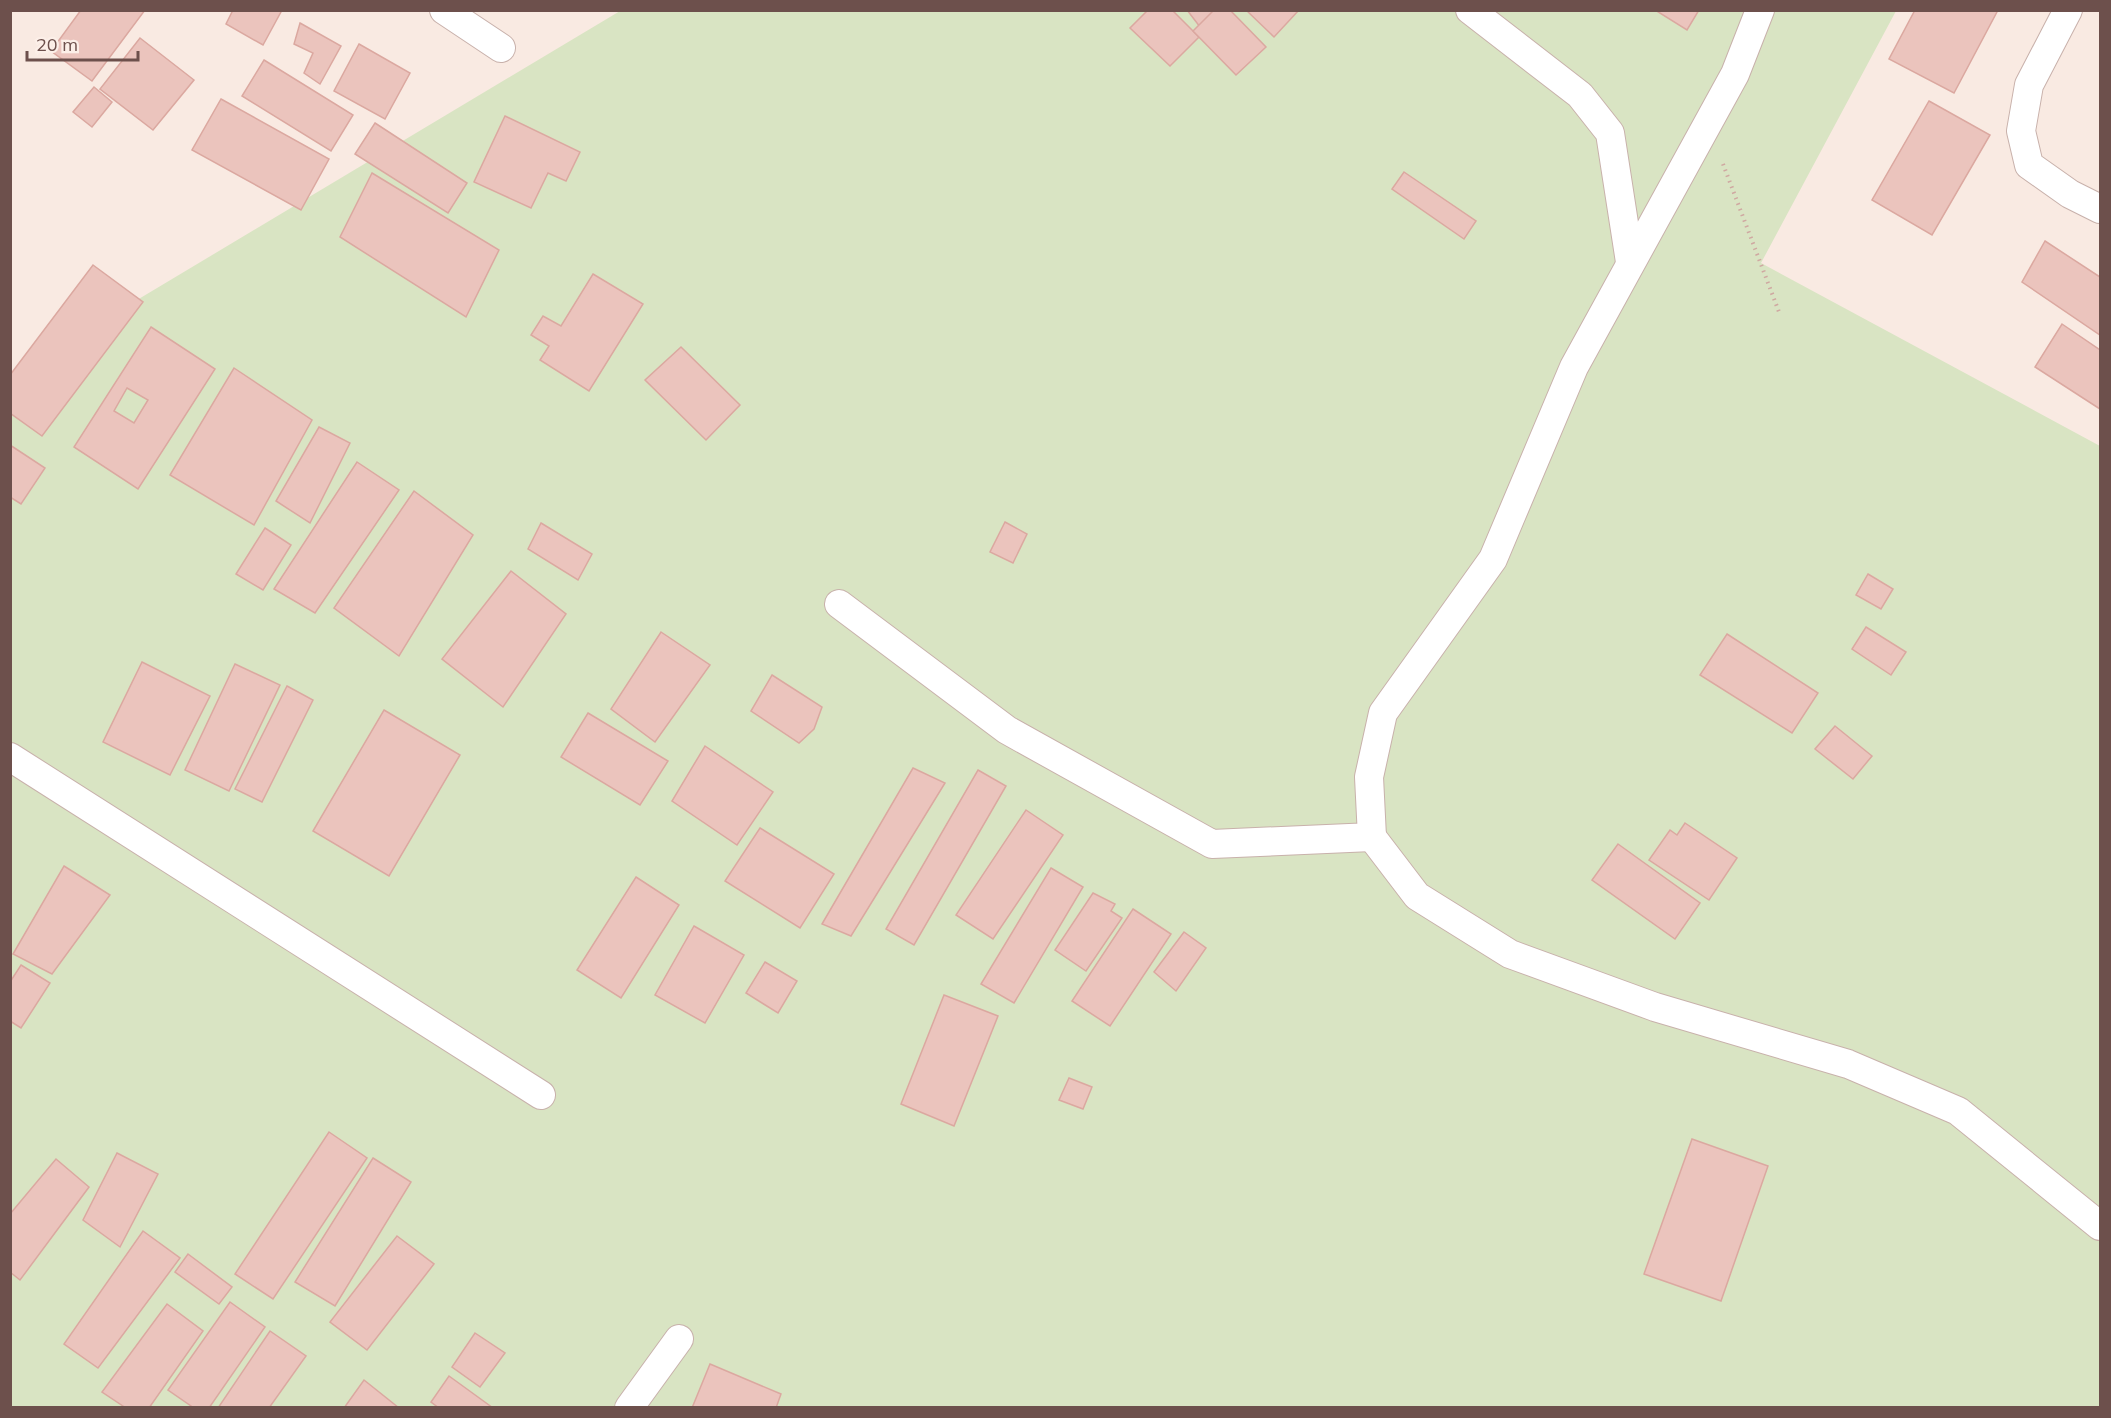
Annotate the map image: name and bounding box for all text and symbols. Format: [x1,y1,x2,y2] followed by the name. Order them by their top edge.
[27,24,138,62] scale bar
[36,33,78,56] text: 20 m

